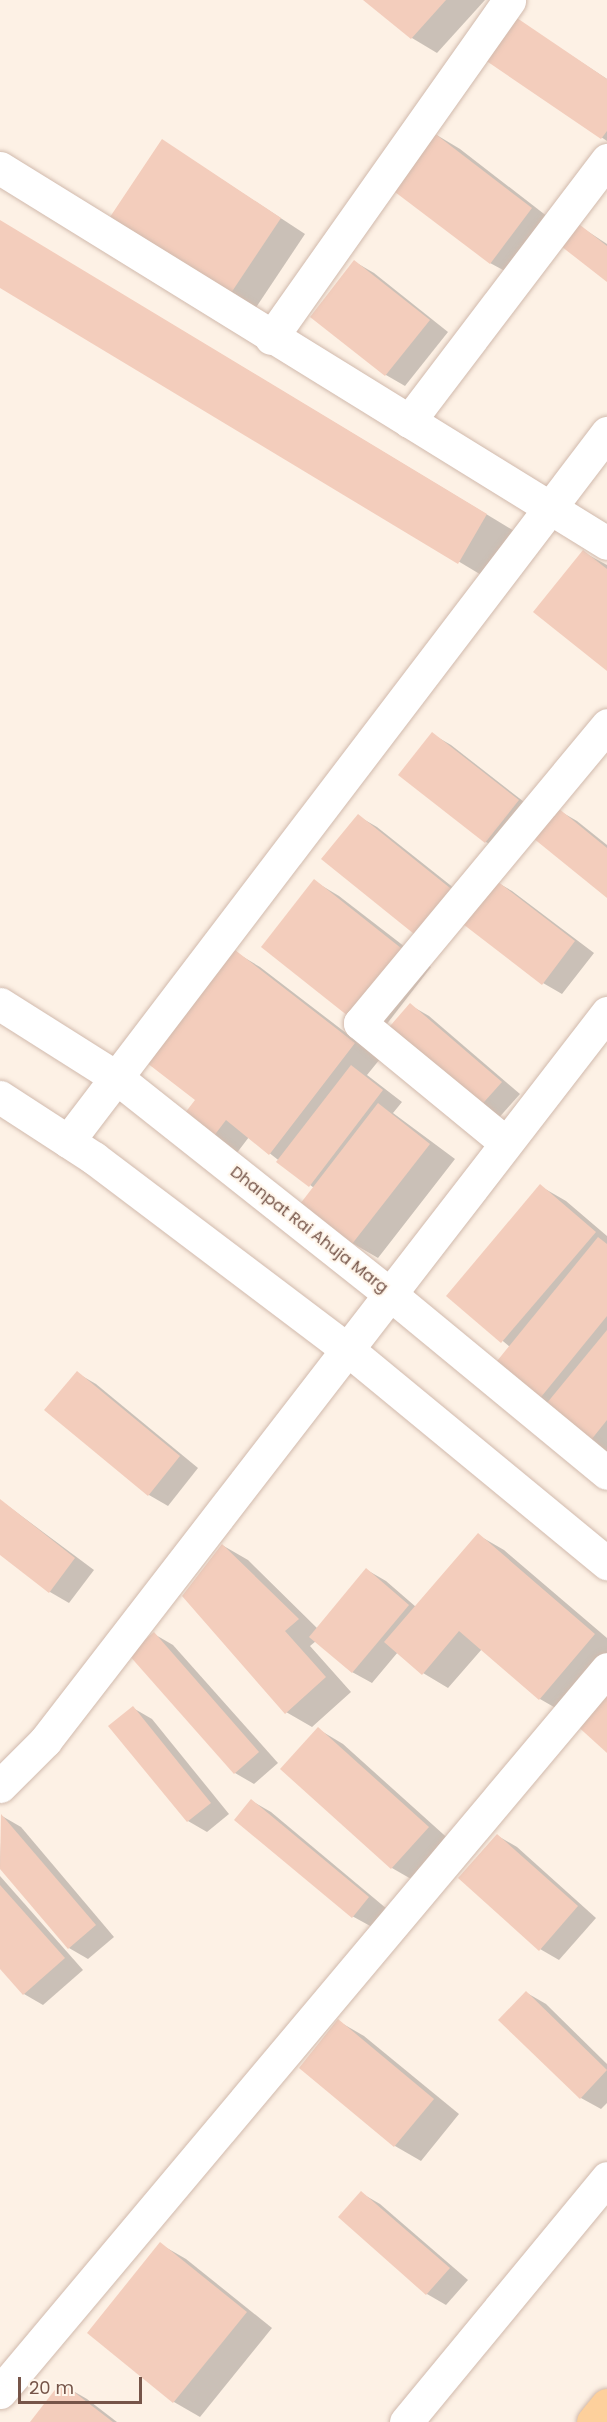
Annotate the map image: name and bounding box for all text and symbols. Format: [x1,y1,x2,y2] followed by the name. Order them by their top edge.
[226,1162,392,1298] street label: Dhanpat Rai Ahuja Marg
[21,2365,146,2403] scale bar
[29,2375,74,2400] text: 20 m

